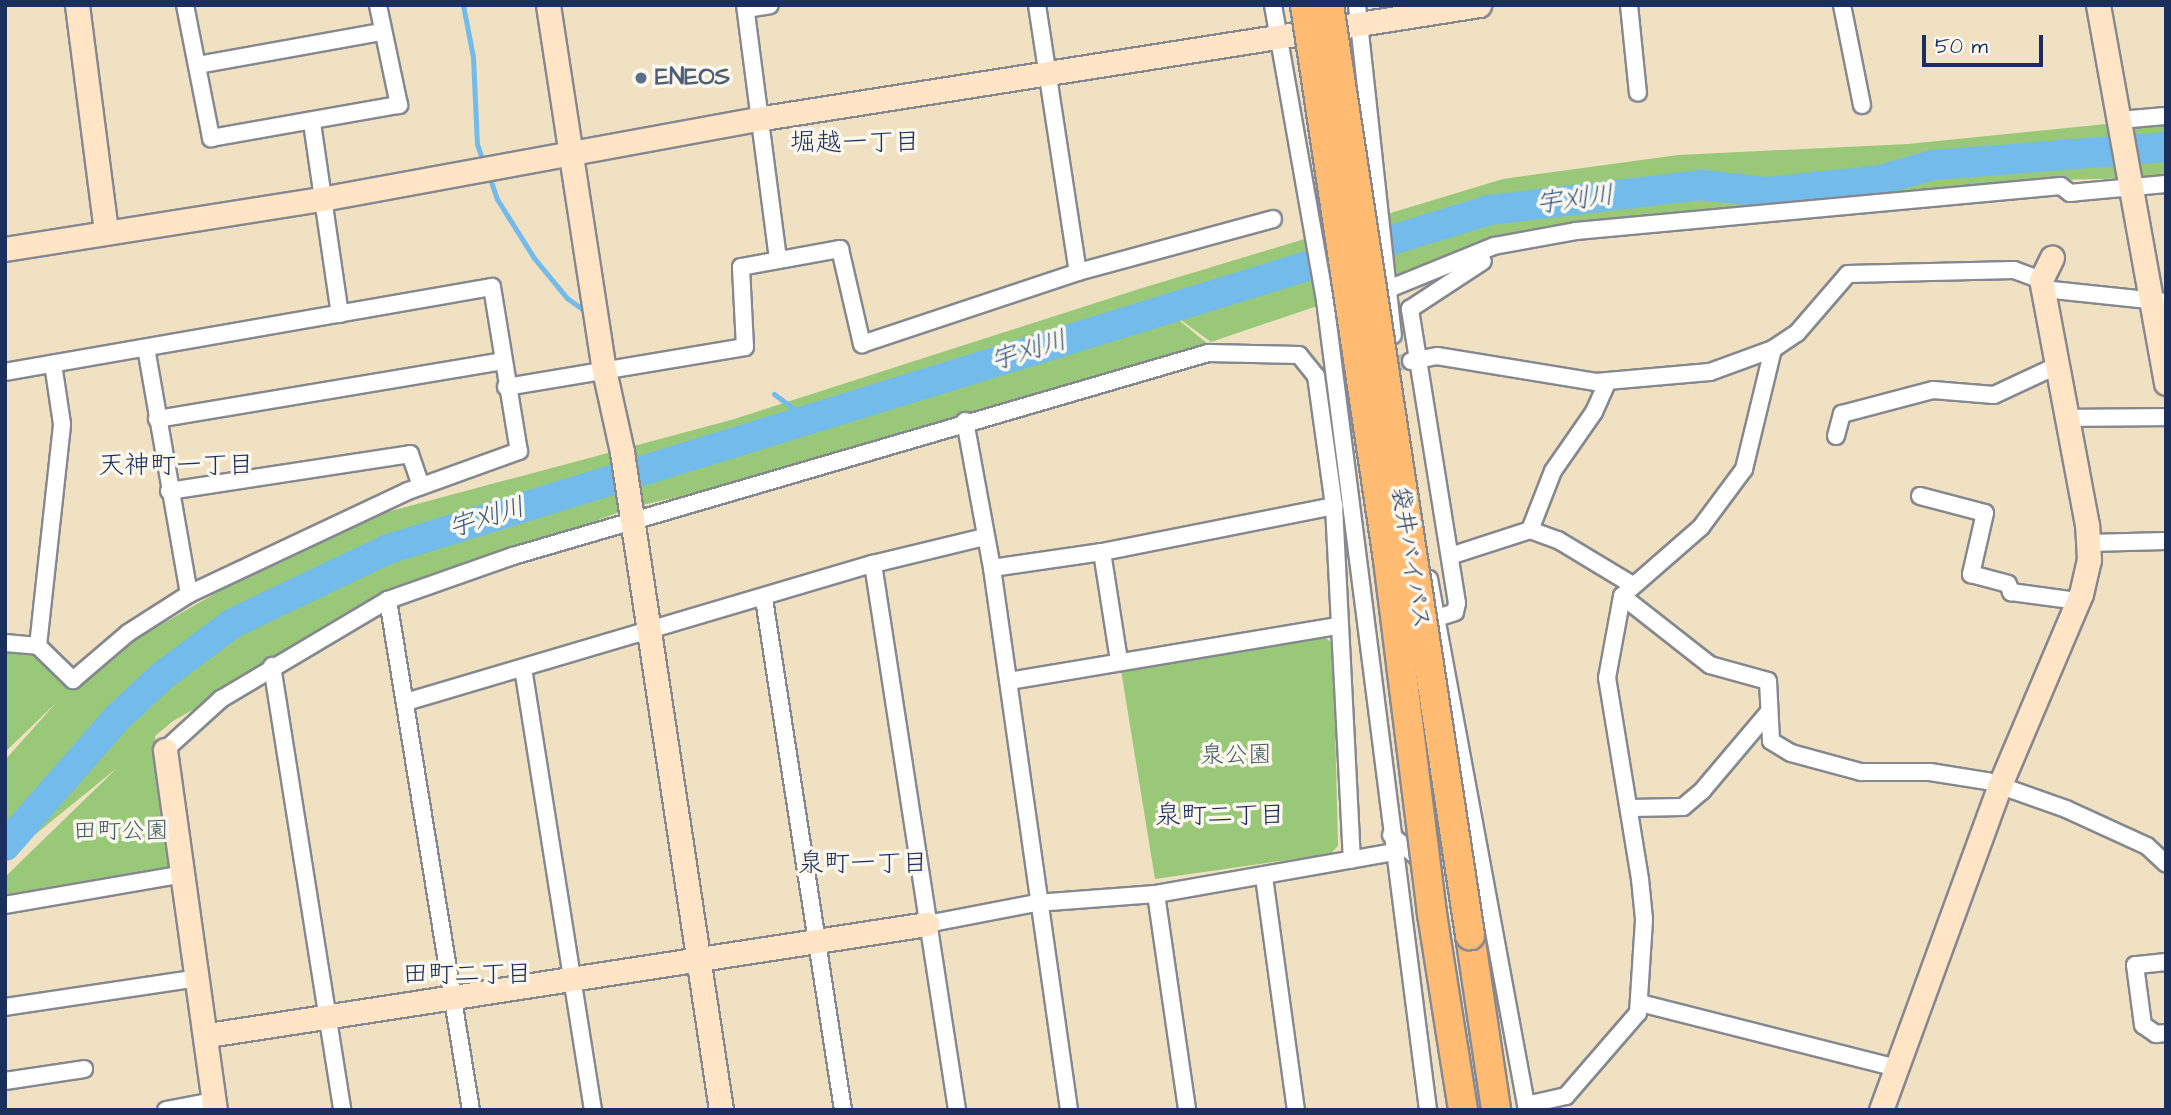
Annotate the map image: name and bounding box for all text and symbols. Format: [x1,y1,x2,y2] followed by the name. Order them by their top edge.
[1926,21,2047,65] scale bar
[1935,32,1988,61] text: 50 m
[655,64,730,92] place label: ENEOS
[633,70,649,86] marker: ENEOS
[790,127,920,159] district label: 堀越一丁目
[1534,180,1616,220] water label: 宇刈川
[987,325,1071,377] water label: 宇刈川
[98,450,254,482] district label: 天神町一丁目
[1385,485,1435,631] street label: 袋井バイパス
[445,492,529,544] water label: 宇刈川
[1200,742,1272,770] park label: 泉公園
[1155,800,1285,832] district label: 泉町二丁目
[73,818,169,846] park label: 田町公園
[798,848,928,880] district label: 泉町一丁目
[402,959,532,991] district label: 田町二丁目

